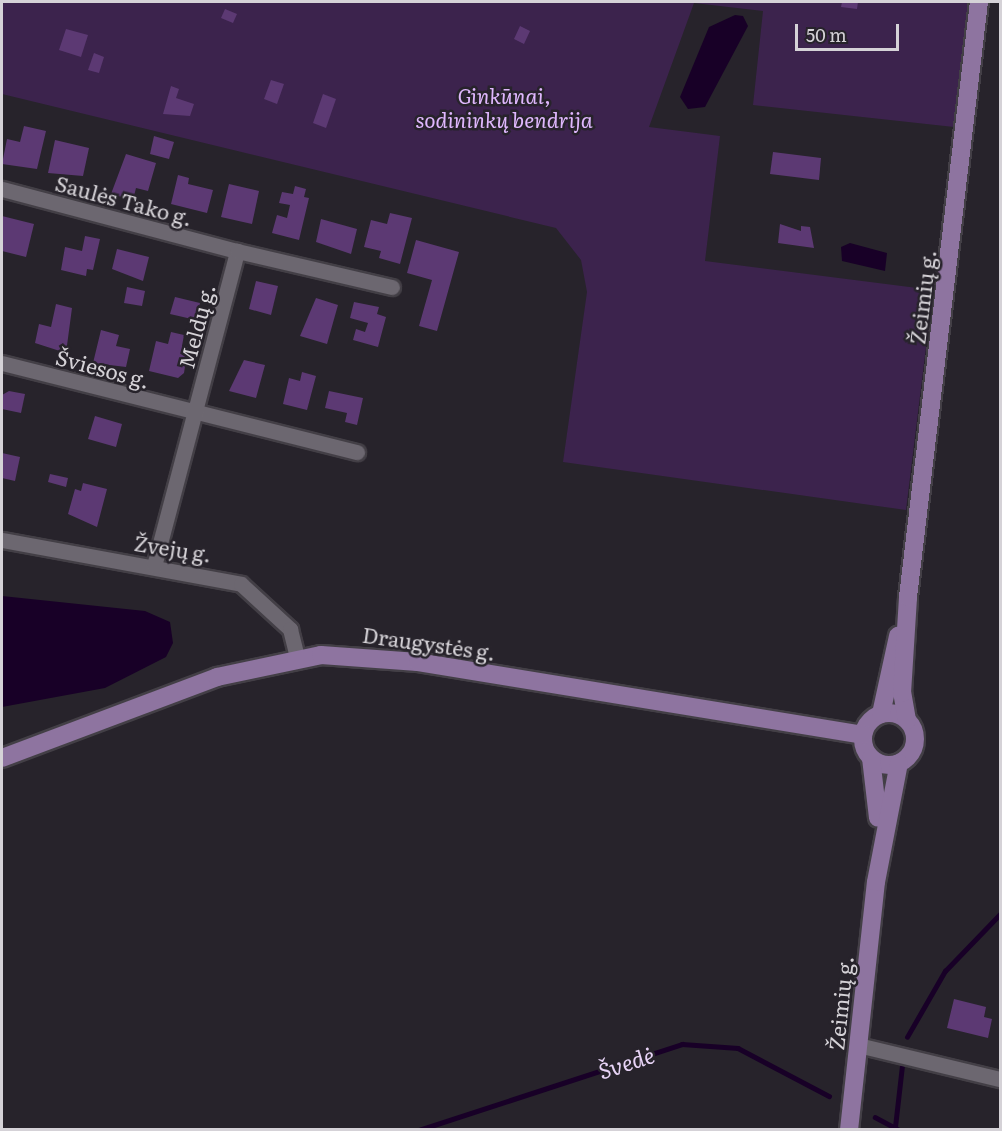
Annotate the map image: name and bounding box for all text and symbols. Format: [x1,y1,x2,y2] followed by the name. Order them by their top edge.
[798,12,902,50] scale bar
[806,21,847,48] text: 50 m
[415,82,593,132] park label: Ginkūnai, sodininkų bendrija
[53,170,195,230] street label: Saulės Tako g.
[904,248,940,346] street label: Žeimių g.
[173,281,219,371] street label: Meldų g.
[53,343,153,393] street label: Šviesos g.
[133,529,213,567] street label: Žvejų g.
[361,621,497,665] street label: Draugystės g.
[823,955,857,1051] street label: Žeimių g.
[595,1041,657,1083] water label: Švedė

